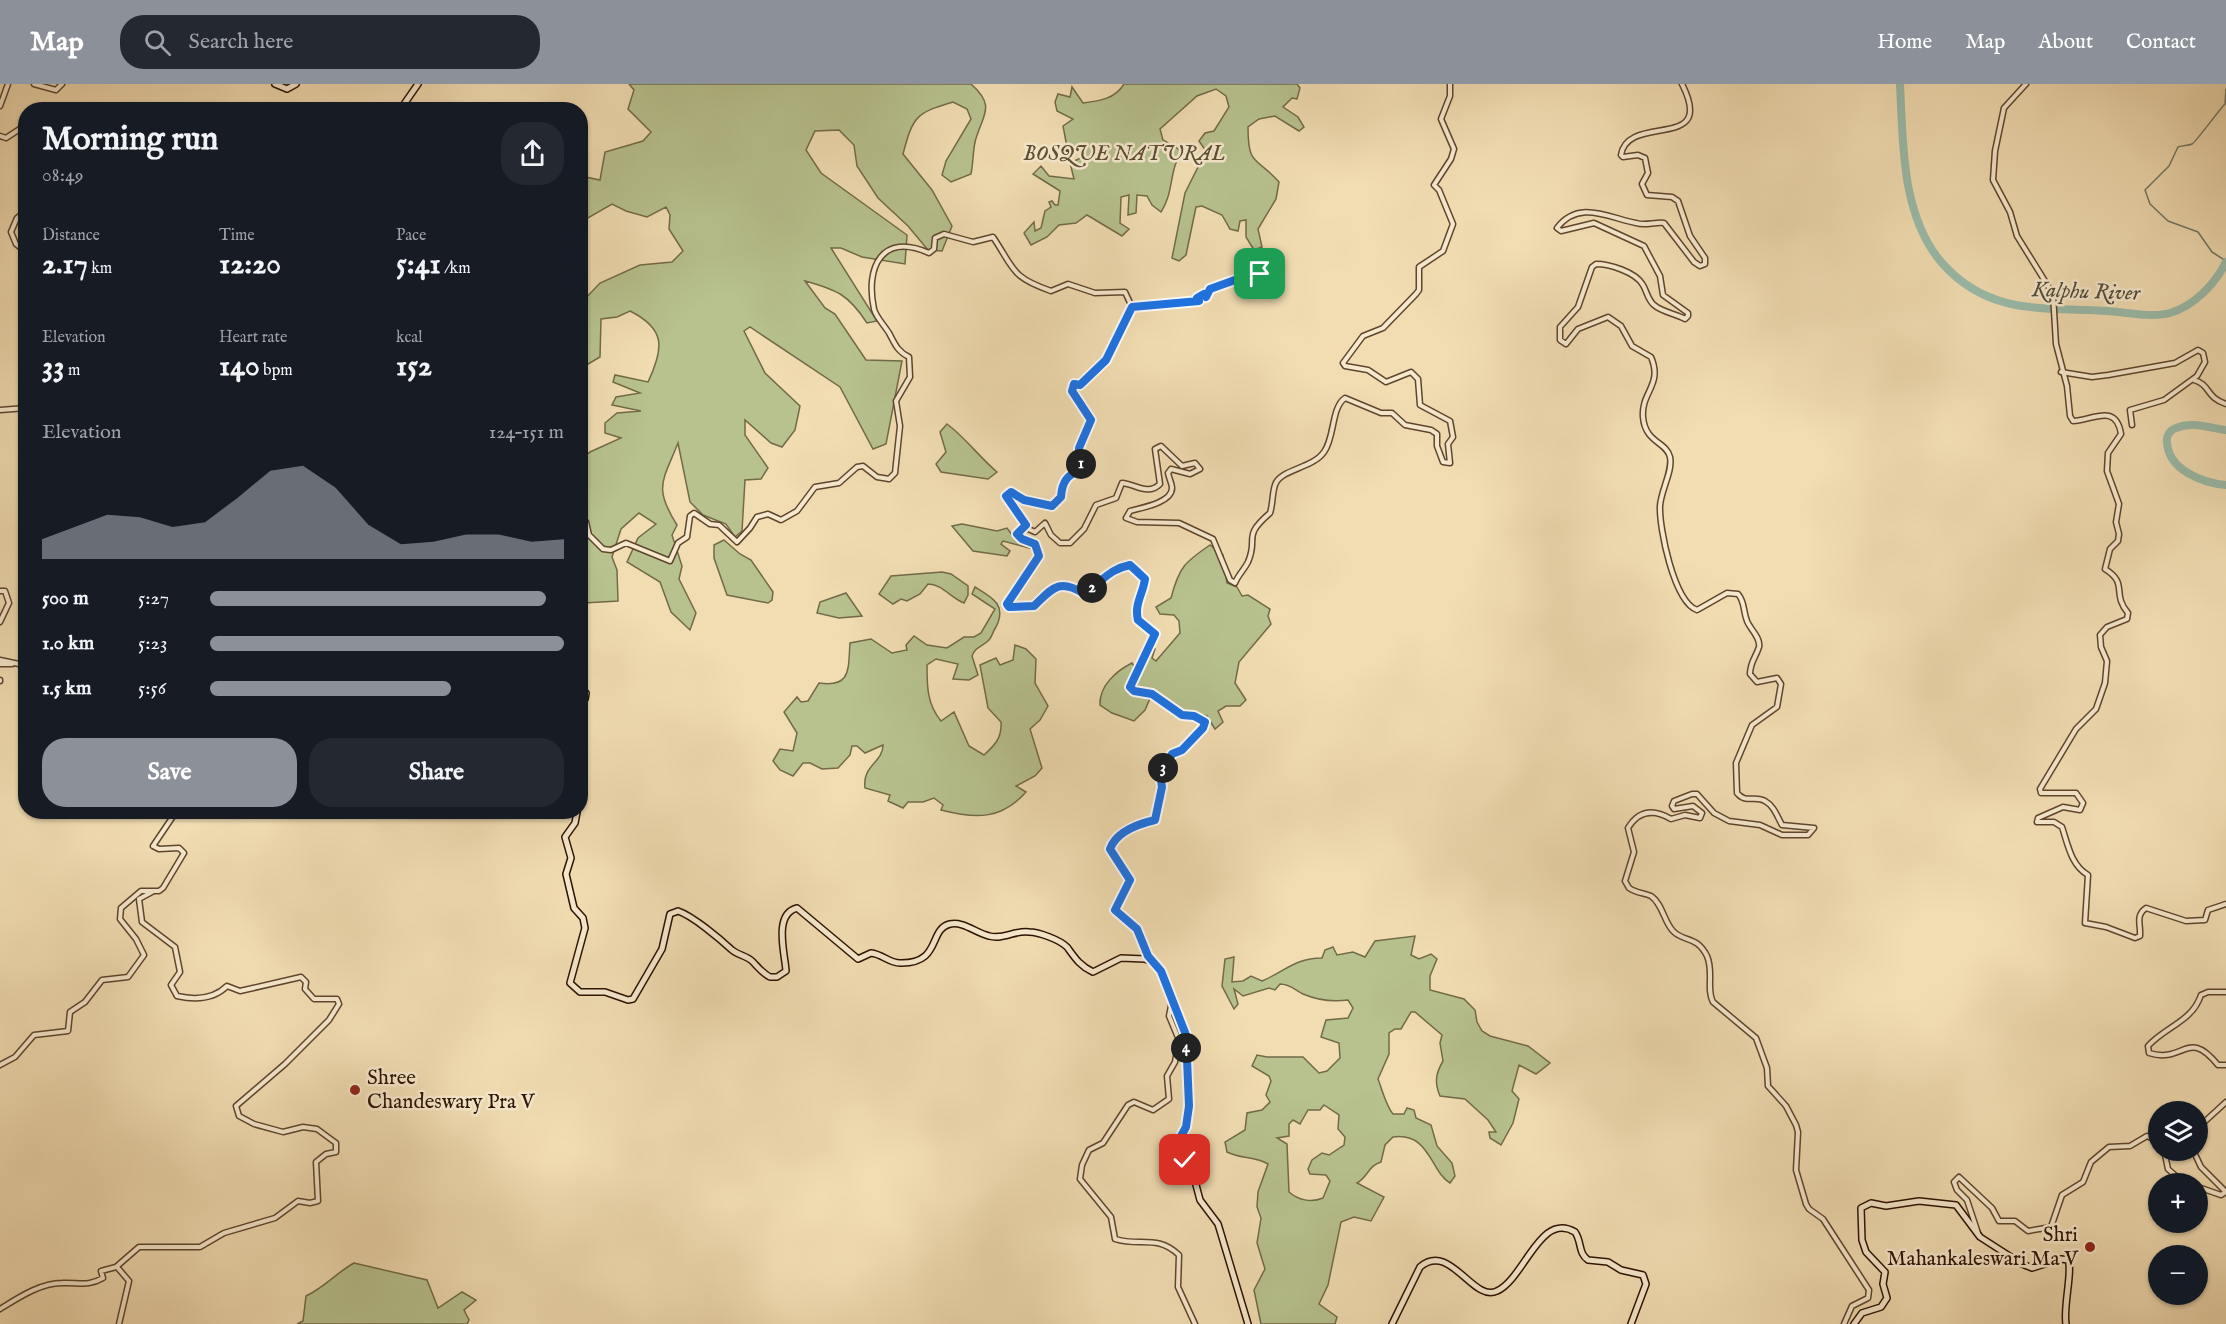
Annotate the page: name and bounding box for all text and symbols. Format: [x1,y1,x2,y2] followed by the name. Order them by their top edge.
[120,15,540,69] search box
[30,25,84,60] text: Map
[141,26,174,59] icon: search
[189,28,293,56] text: Search here
[1877,29,1932,56] text: Home
[1965,29,2005,56] text: Map
[2038,29,2093,56] text: About
[2126,29,2196,56] text: Contact
[42,119,218,161] text: Morning run
[501,122,564,185] button: share
[1023,141,1225,168] park label: BOSQUE NATURAL
[42,163,83,188] text: 08:49
[42,226,100,246] text: Distance
[219,226,255,246] text: Time
[396,226,426,246] text: Pace
[42,246,88,284] text: 2.17
[219,246,281,284] text: 12:20
[396,246,441,284] text: 5:41
[1234,248,1285,299] pin
[1243,257,1276,290] icon: arrive
[88,259,112,279] text: km
[441,259,471,279] text: /km
[2031,276,2142,308] water label: Kalphu River
[42,328,105,348] text: Elevation
[219,328,287,348] text: Heart rate
[396,328,423,348] text: kcal
[42,348,64,386] text: 33
[219,348,260,386] text: 140
[396,348,432,386] text: 152
[64,361,80,381] text: m
[260,361,293,381] text: bpm
[42,420,121,445] text: Elevation
[489,420,564,445] text: 124–151 m
[1066,449,1096,479] pin: 1
[1078,454,1084,474] text: 1
[1077,573,1107,603] pin: 2
[1088,578,1096,598] text: 2
[42,586,89,611] text: 500 m
[138,586,169,611] text: 5:27
[42,631,94,656] text: 1.0 km
[138,631,167,656] text: 5:23
[42,676,92,701] text: 1.5 km
[138,676,166,701] text: 5:56
[42,738,297,807] button: Save
[309,738,564,807] button: Share
[1148,753,1178,783] pin: 3
[1160,758,1166,778] text: 3
[1171,1033,1201,1063] pin: 4
[1182,1038,1190,1058] text: 4
[367,1065,536,1116] place label: Shree Chandeswary Pra V
[348,1083,362,1097] marker: Shree Chandeswary Pra V
[2148,1101,2208,1305] map controls
[2148,1101,2208,1161] button: layers
[1159,1134,1210,1185] pin
[1168,1143,1201,1176] icon: check
[2148,1173,2208,1233] button: +
[1887,1222,2079,1273] place label: Shri Mahankaleswari Ma V
[2083,1240,2097,1254] marker: Shri Mahankaleswari Ma V
[2148,1245,2208,1305] button: −

